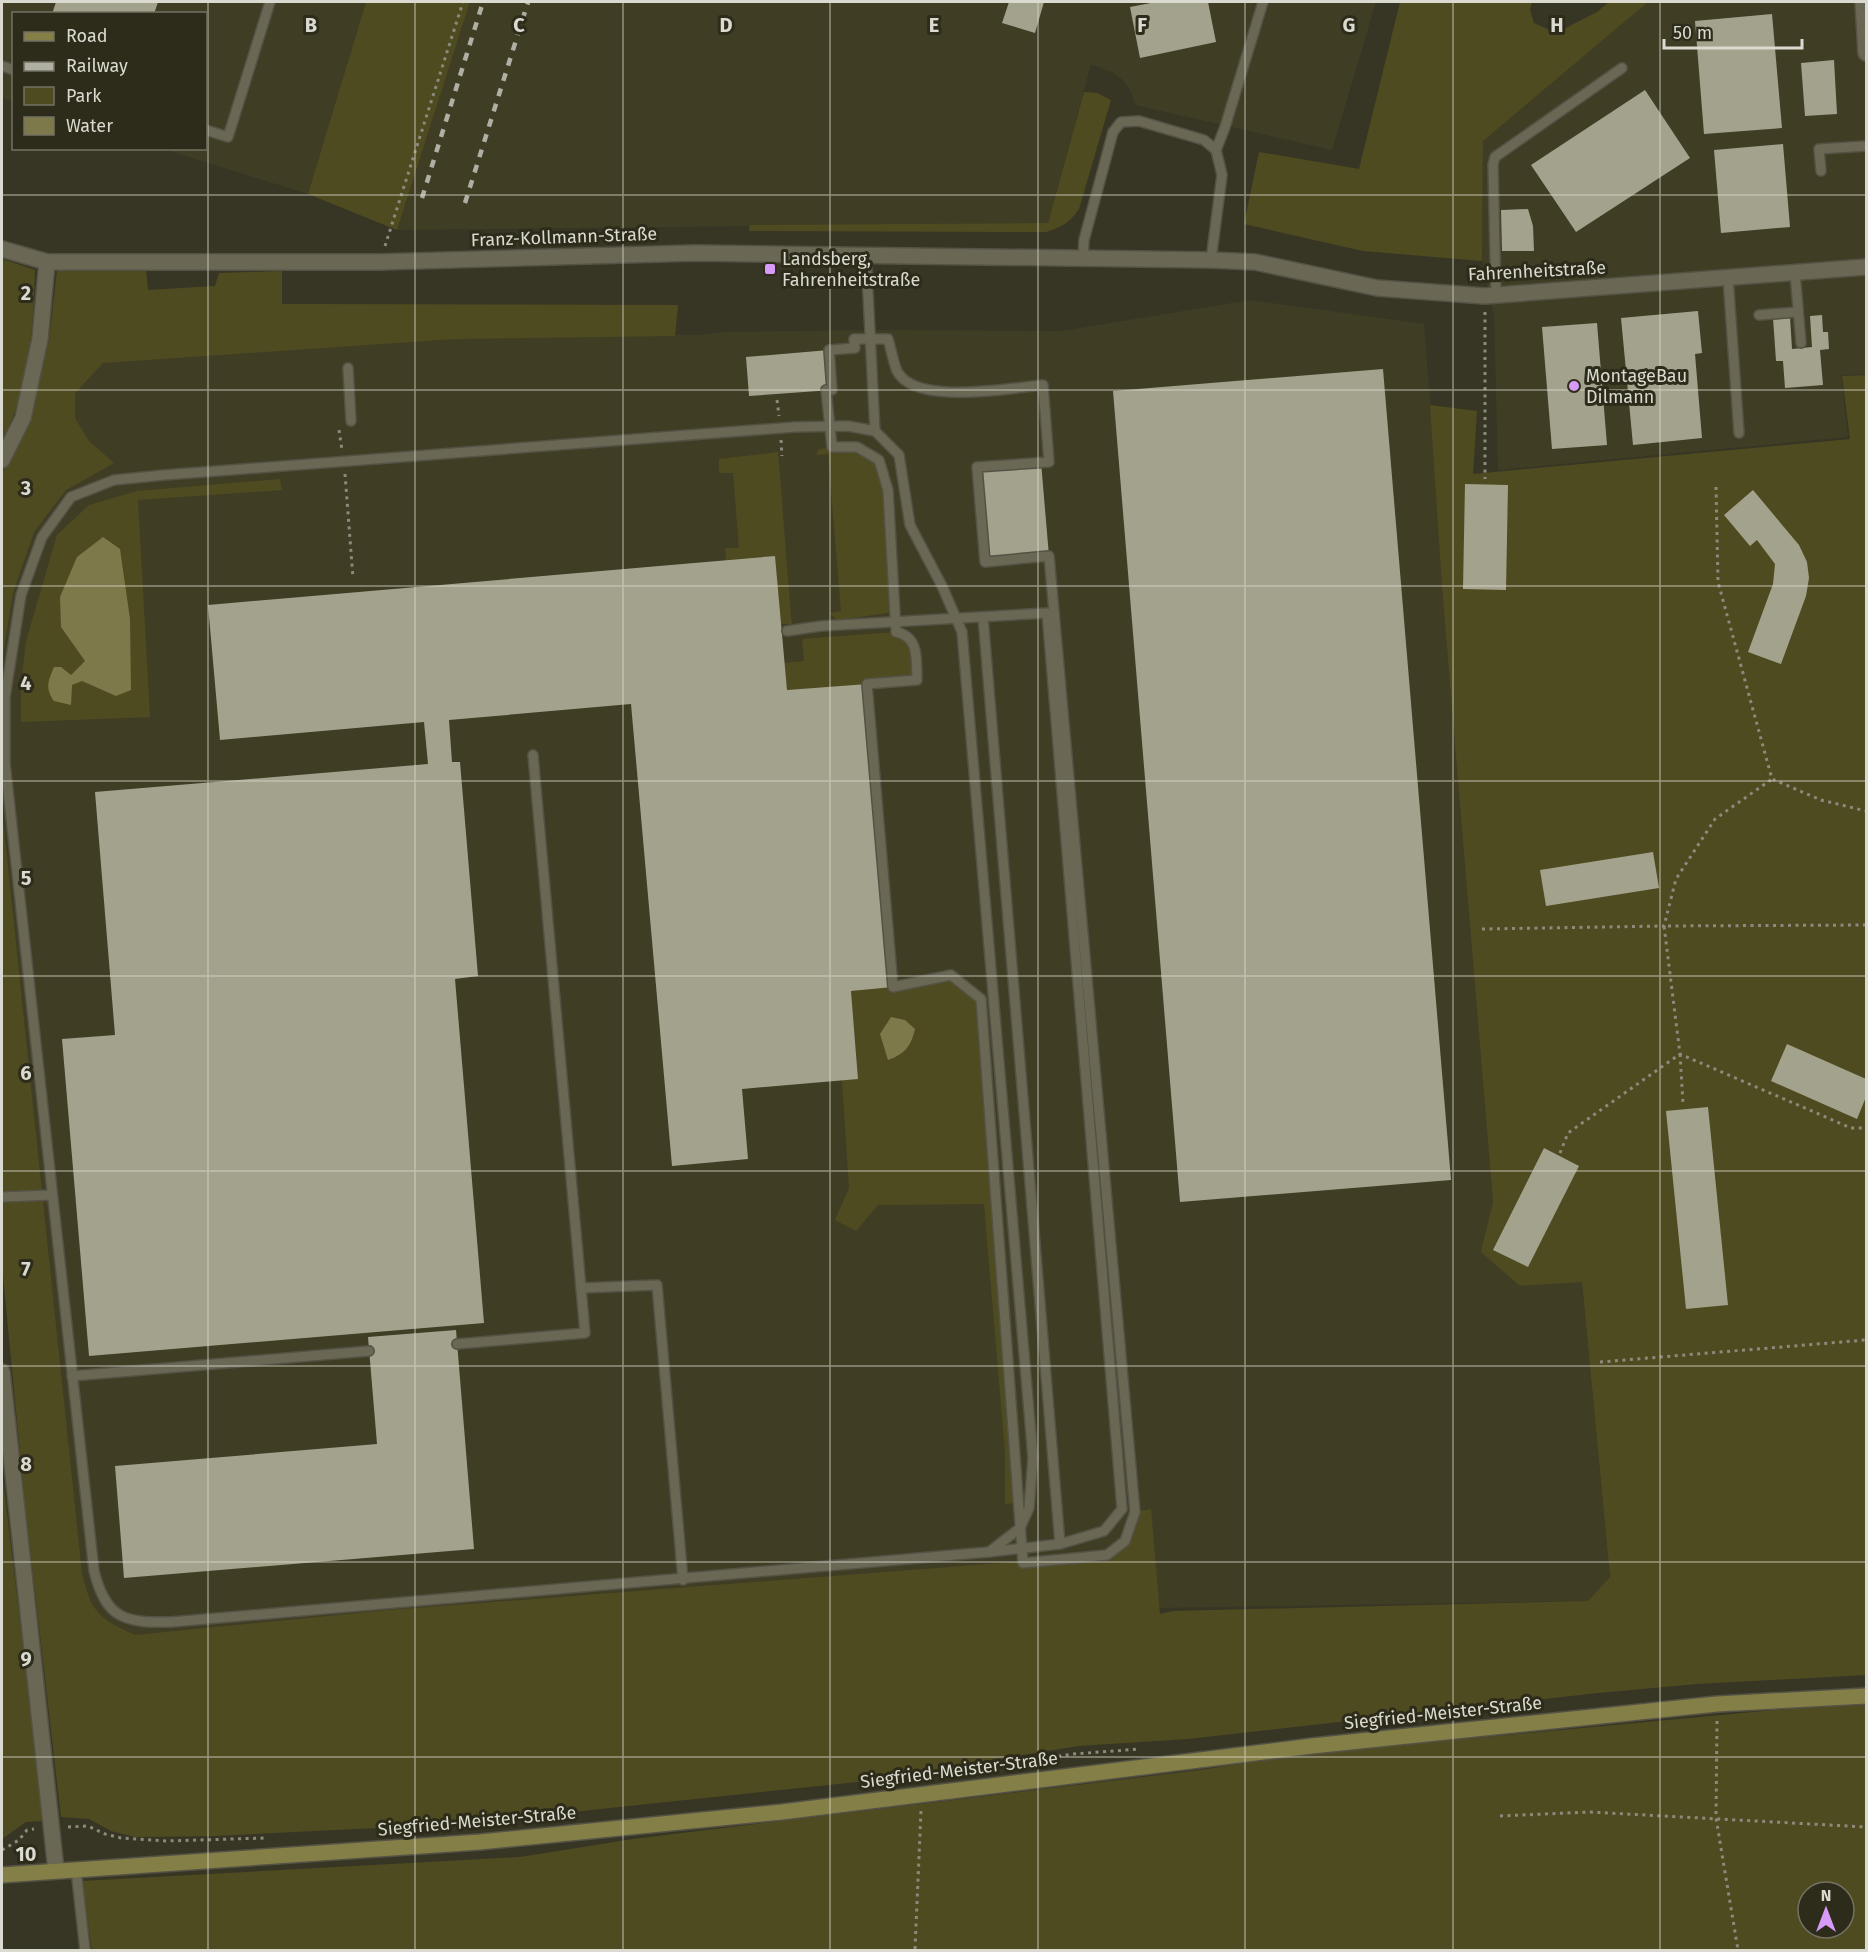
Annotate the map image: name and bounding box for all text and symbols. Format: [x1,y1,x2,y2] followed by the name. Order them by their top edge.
[12,12,207,150] legend
[1664,12,1802,50] scale bar
[305,13,317,37] text: B
[513,13,525,37] text: C
[719,13,733,37] text: D
[929,13,939,37] text: E
[1137,13,1147,37] text: F
[1343,13,1355,37] text: G
[1550,13,1564,37] text: H
[1673,22,1712,44] text: 50 m
[66,25,108,47] text: Road
[66,55,128,77] text: Railway
[66,85,102,107] text: Park
[66,115,113,137] text: Water
[470,223,658,251] street label: Franz-Kollmann-Straße
[782,248,920,291] place label: Landsberg, Fahrenheitstraße
[1467,256,1607,286] street label: Fahrenheitstraße
[763,262,777,276] marker: Landsberg, Fahrenheitstraße
[21,281,31,305] text: 2
[1586,365,1687,408] place label: MontageBau Dilmann
[1567,379,1581,393] marker: MontageBau Dilmann
[20,476,31,500] text: 3
[20,671,32,695] text: 4
[21,866,32,890] text: 5
[20,1061,32,1085] text: 6
[21,1257,31,1281] text: 7
[20,1452,32,1476] text: 8
[20,1647,32,1671] text: 9
[1343,1692,1543,1734] street label: Siegfried-Meister-Straße
[859,1747,1059,1793] street label: Siegfried-Meister-Straße
[377,1801,577,1841] street label: Siegfried-Meister-Straße
[16,1842,36,1866] text: 10
[1796,1880,1856,1940] north arrow
[1821,1886,1831,1905] text: N

